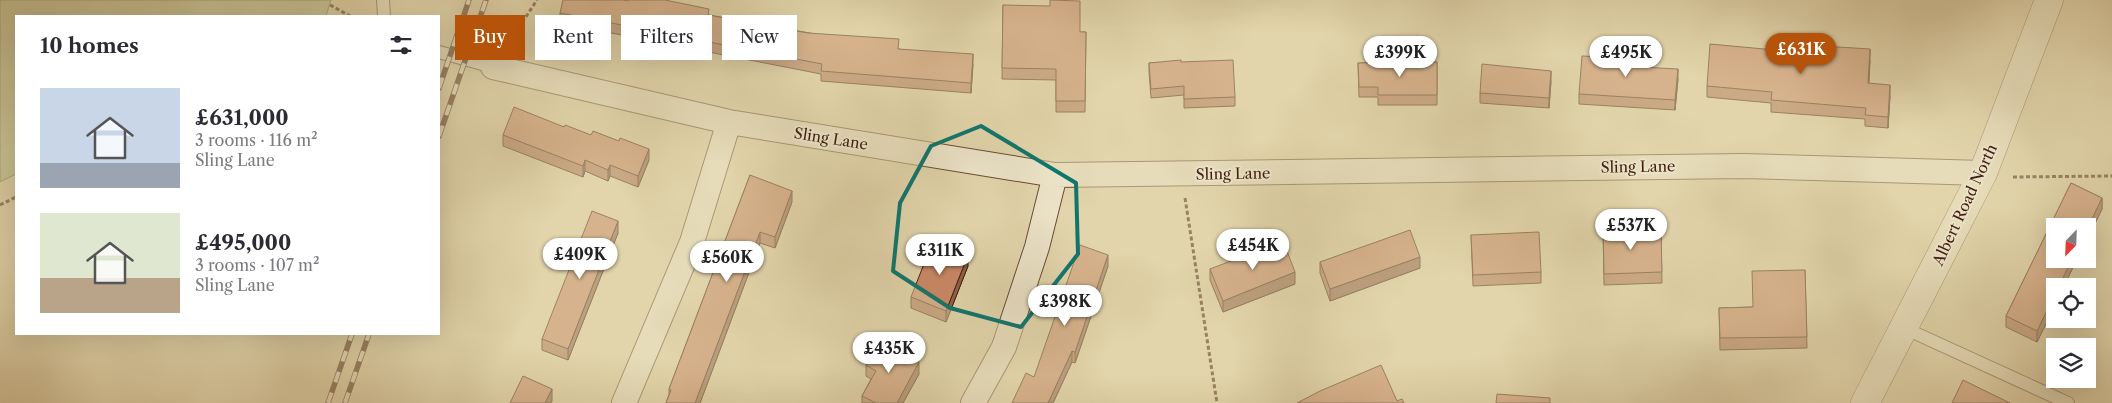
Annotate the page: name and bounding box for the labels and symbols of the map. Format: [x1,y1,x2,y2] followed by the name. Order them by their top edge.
[1766,32,1836,75] pin: £631K
[1365,36,1435,78] pin: £399K
[1591,36,1661,78] pin: £495K
[793,123,870,154] street label: Sling Lane
[1928,140,2001,270] street label: Albert Road North
[1600,156,1676,177] street label: Sling Lane
[1195,163,1271,184] street label: Sling Lane
[1596,208,1666,251] pin: £537K
[2046,218,2096,268] north arrow
[1218,228,1288,271] pin: £454K
[905,234,975,276] pin: £311K
[545,238,615,280] pin: £409K
[692,240,762,283] pin: £560K
[1030,284,1100,327] pin: £398K
[854,332,924,374] pin: £435K

